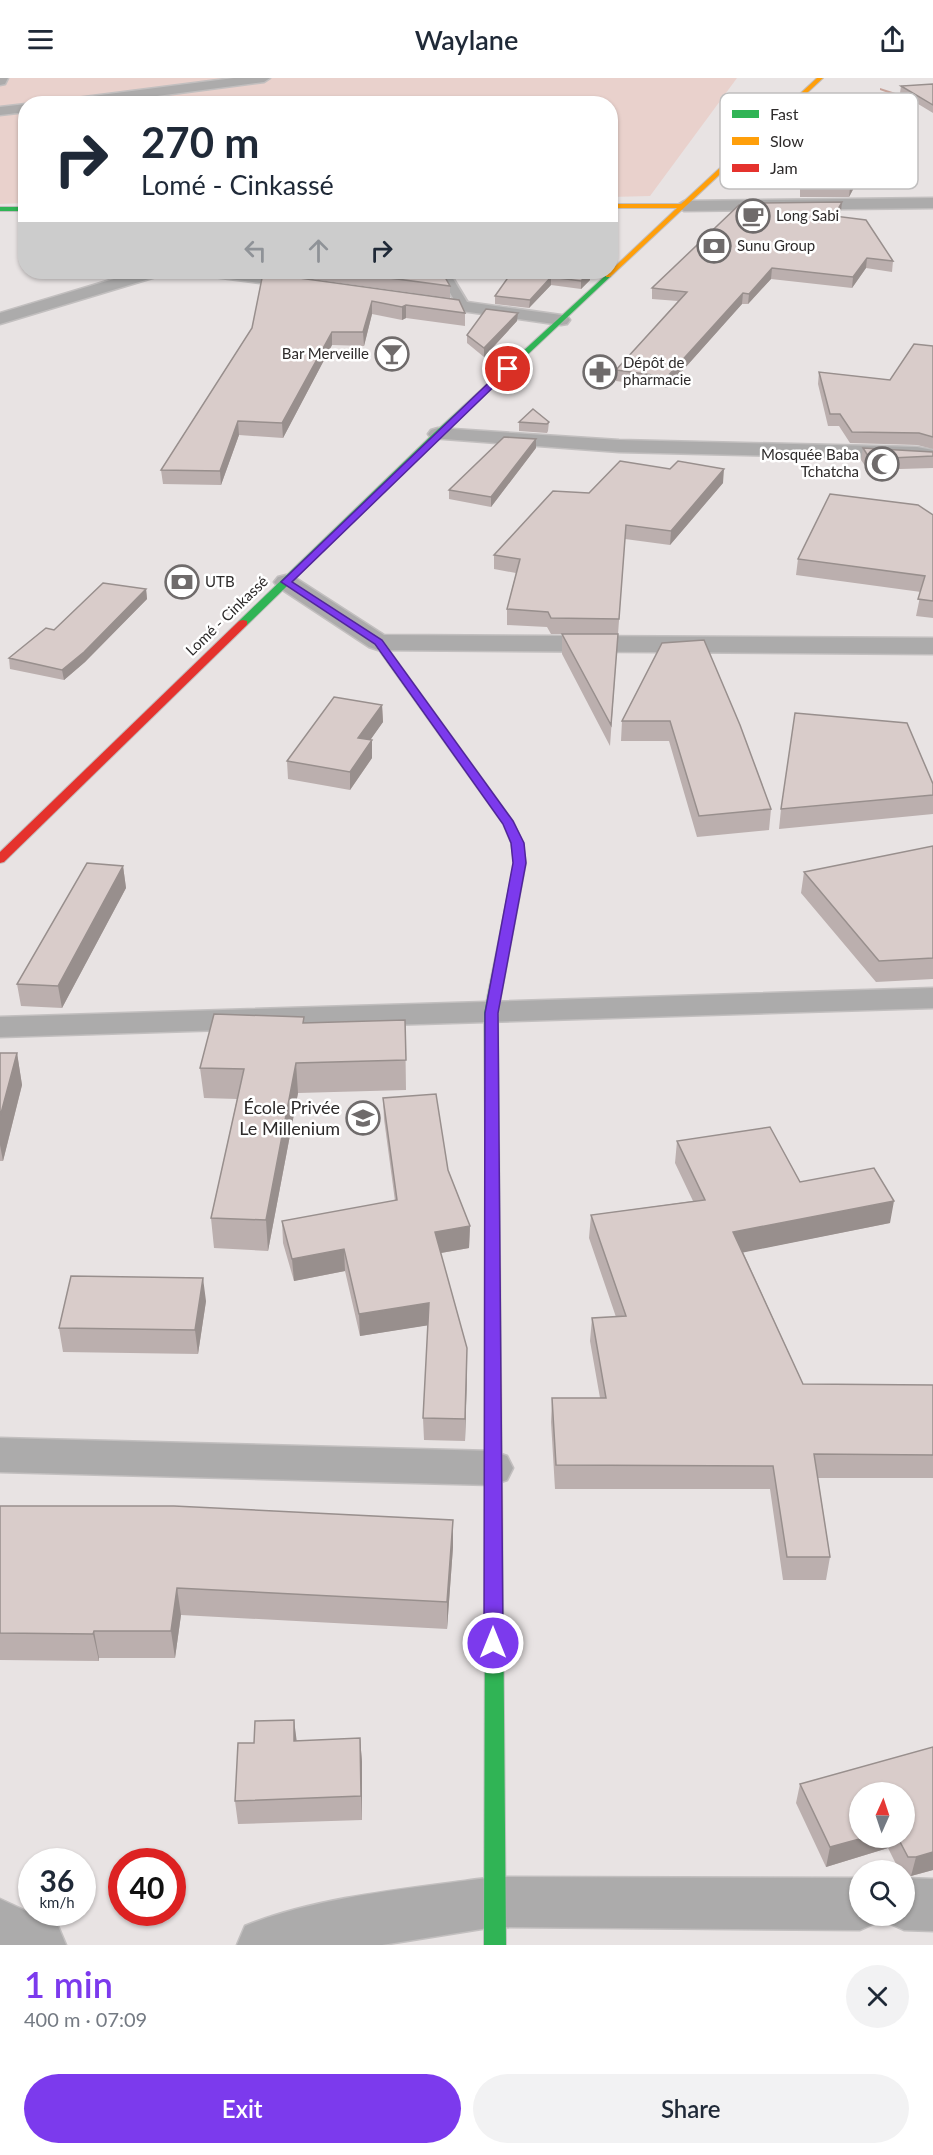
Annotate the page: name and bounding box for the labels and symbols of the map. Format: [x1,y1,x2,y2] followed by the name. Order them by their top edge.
[720,93,918,189] legend
[770,104,799,123] text: Fast
[770,131,804,150] text: Slow
[770,158,798,177] text: Jam
[735,198,771,234] cafe icon: Long Sabi
[776,206,839,224] place label: Long Sabi
[696,228,732,264] bank icon: Sunu Group
[737,236,815,254] place label: Sunu Group
[374,336,410,372] bar icon: Bar Merveille
[482,343,533,394] pin
[282,344,369,362] place label: Bar Merveille
[623,353,691,388] place label: Dépôt de pharmacie
[582,354,618,390] pharmacy icon: Dépôt de pharmacie
[761,445,859,480] place label: Mosquée Baba Tchatcha
[864,446,900,482] mosque icon: Mosquée Baba Tchatcha
[164,564,200,600] bank icon: UTB
[182,572,271,659] street label: Lomé - Cinkassé
[205,572,235,590] place label: UTB
[239,1096,340,1139] place label: École Privée Le Millenium
[345,1100,381,1136] school or university icon: École Privée Le Millenium
[461,1611,525,1675] position arrow
[849,1782,915,1848] north arrow
[108,1848,186,1926] speed limit sign: 40

